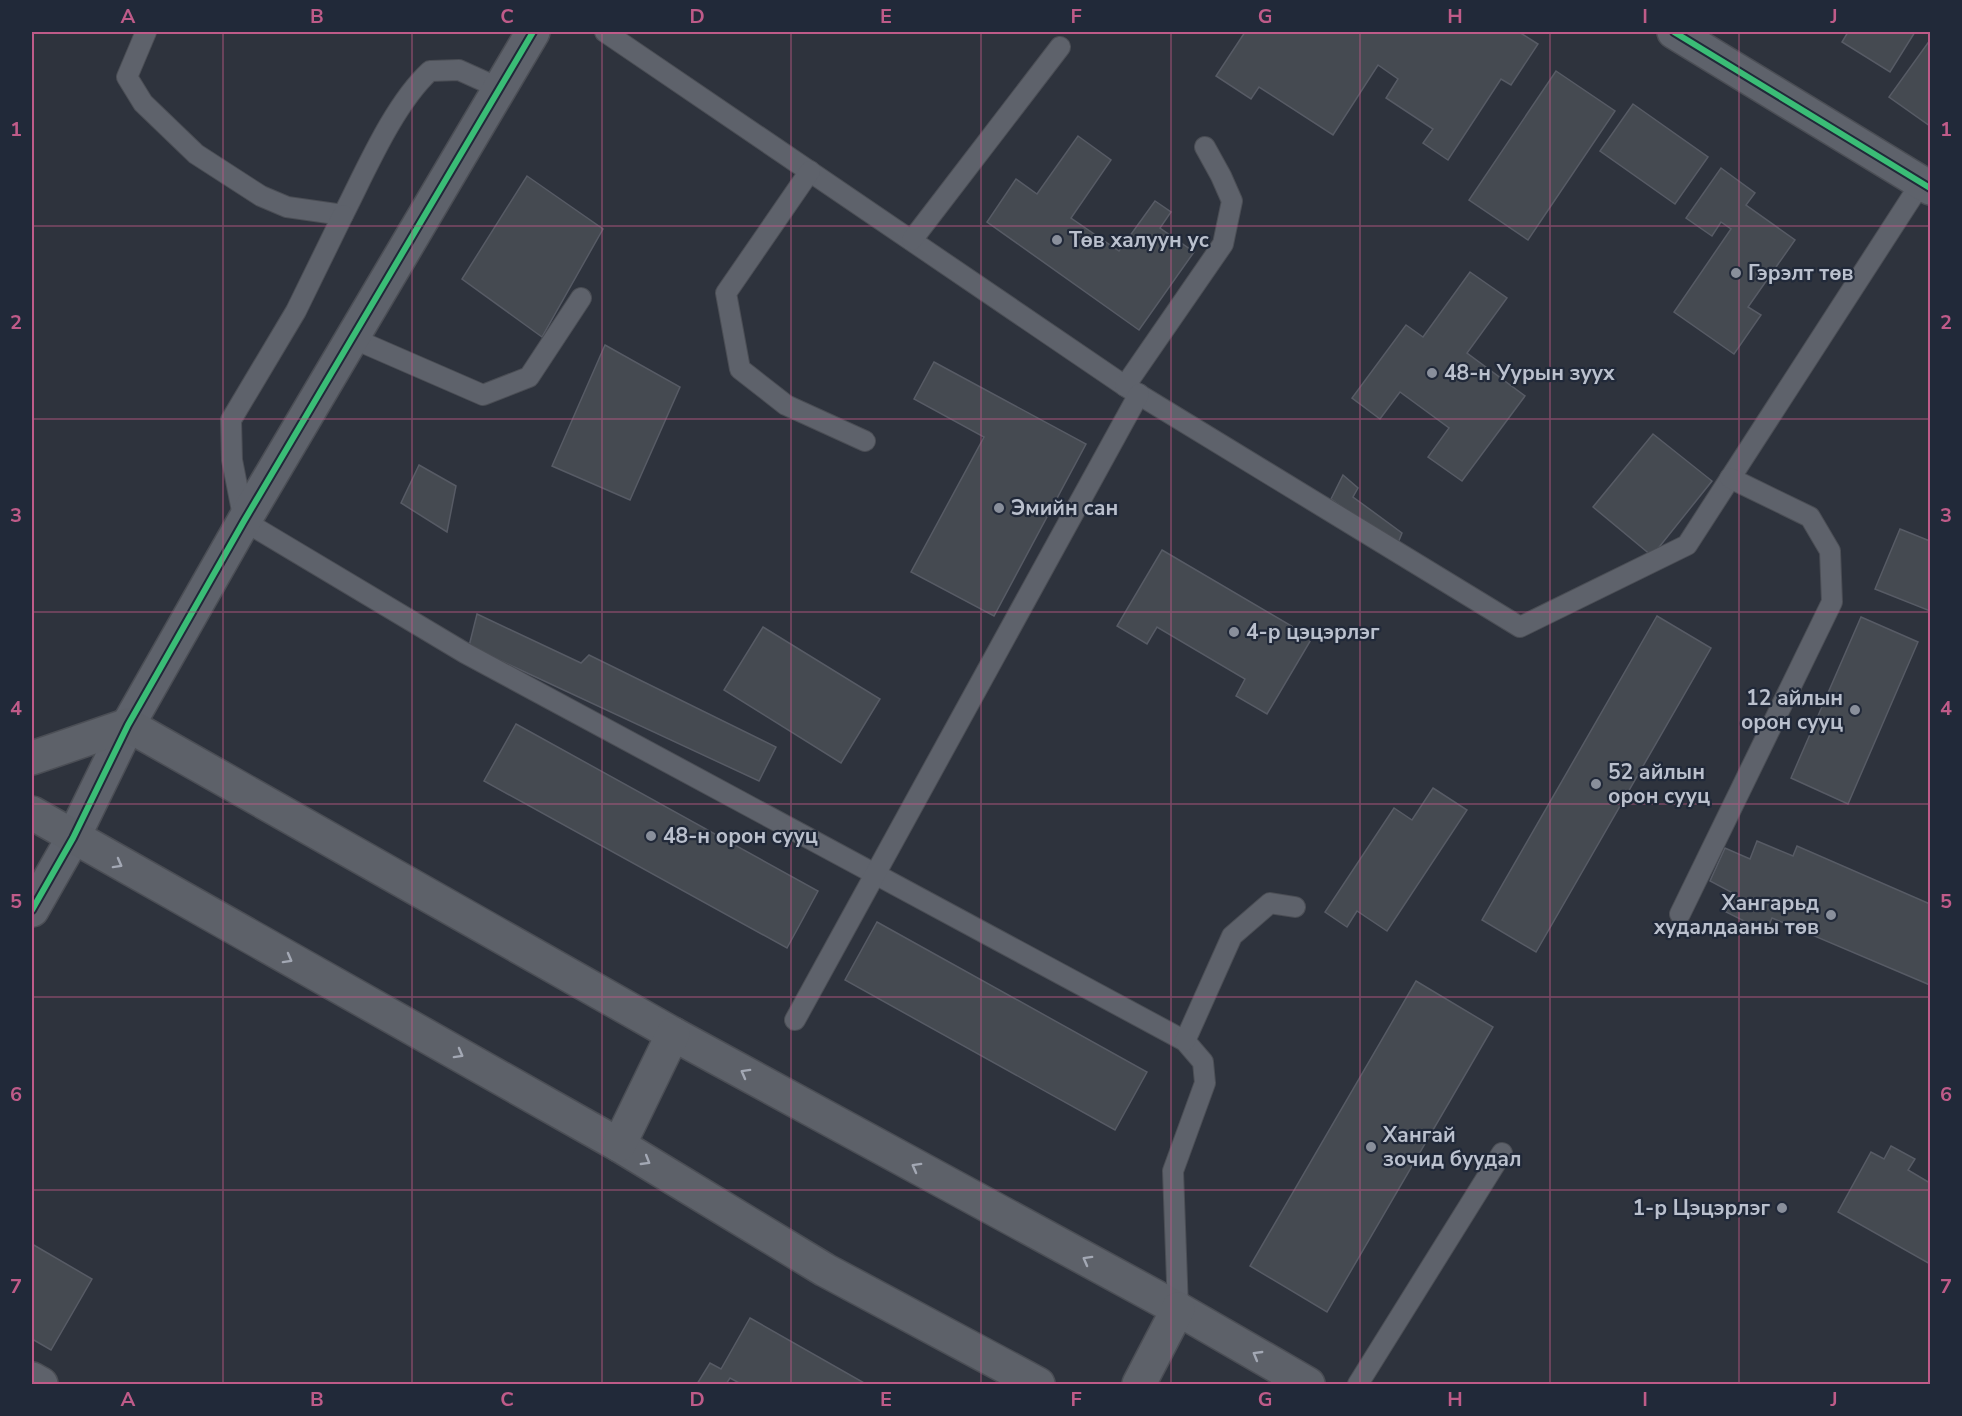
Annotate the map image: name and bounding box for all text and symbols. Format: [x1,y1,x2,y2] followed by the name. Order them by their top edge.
[121,3,136,30] text: A
[310,3,324,30] text: B
[500,3,514,30] text: C
[689,3,705,30] text: D
[880,3,892,30] text: E
[1070,3,1082,30] text: F
[1258,3,1272,30] text: G
[1447,3,1463,30] text: H
[1642,3,1648,30] text: I
[1829,3,1838,30] text: J
[10,116,22,143] text: 1
[1940,116,1952,143] text: 1
[1069,226,1209,254] place label: Төв халуун ус
[1050,233,1064,247] marker: Төв халуун ус
[1748,259,1854,287] place label: Гэрэлт төв
[1729,266,1743,280] marker: Гэрэлт төв
[10,309,22,336] text: 2
[1940,309,1952,336] text: 2
[1444,359,1615,387] place label: 48-н Уурын зуух
[1425,366,1439,380] marker: 48-н Уурын зуух
[1011,494,1118,522] place label: Эмийн сан
[992,501,1006,515] marker: Эмийн сан
[10,502,22,529] text: 3
[1940,502,1952,529] text: 3
[1246,618,1380,646] place label: 4-р цэцэрлэг
[1227,625,1241,639] marker: 4-р цэцэрлэг
[1741,684,1843,736] place label: 12 айлын орон сууц
[10,695,22,722] text: 4
[1940,695,1952,722] text: 4
[1848,703,1862,717] marker: 12 айлын орон сууц
[1608,758,1710,810] place label: 52 айлын орон сууц
[1589,777,1603,791] marker: 52 айлын орон сууц
[663,822,818,850] place label: 48-н орон сууц
[644,829,658,843] marker: 48-н орон сууц
[112,856,123,868] one-way arrow
[10,888,22,915] text: 5
[1940,888,1952,915] text: 5
[1654,889,1819,941] place label: Хангарьд худалдааны төв
[1824,908,1838,922] marker: Хангарьд худалдааны төв
[282,952,293,963] one-way arrow
[452,1047,463,1058] one-way arrow
[741,1069,751,1080] one-way arrow
[10,1081,22,1108] text: 6
[1940,1081,1952,1108] text: 6
[1382,1121,1522,1173] place label: Хангай зочид буудал
[1364,1140,1378,1154] marker: Хангай зочид буудал
[640,1154,650,1165] one-way arrow
[912,1162,922,1174] one-way arrow
[1633,1194,1770,1222] place label: 1-р Цэцэрлэг
[1775,1201,1789,1215] marker: 1-р Цэцэрлэг
[1083,1256,1094,1267] one-way arrow
[10,1273,22,1300] text: 7
[1940,1273,1952,1300] text: 7
[1253,1351,1264,1362] one-way arrow
[121,1386,136,1413] text: A
[310,1386,324,1413] text: B
[500,1386,514,1413] text: C
[689,1386,705,1413] text: D
[880,1386,892,1413] text: E
[1070,1386,1082,1413] text: F
[1258,1386,1272,1413] text: G
[1447,1386,1463,1413] text: H
[1642,1386,1648,1413] text: I
[1829,1386,1838,1413] text: J

